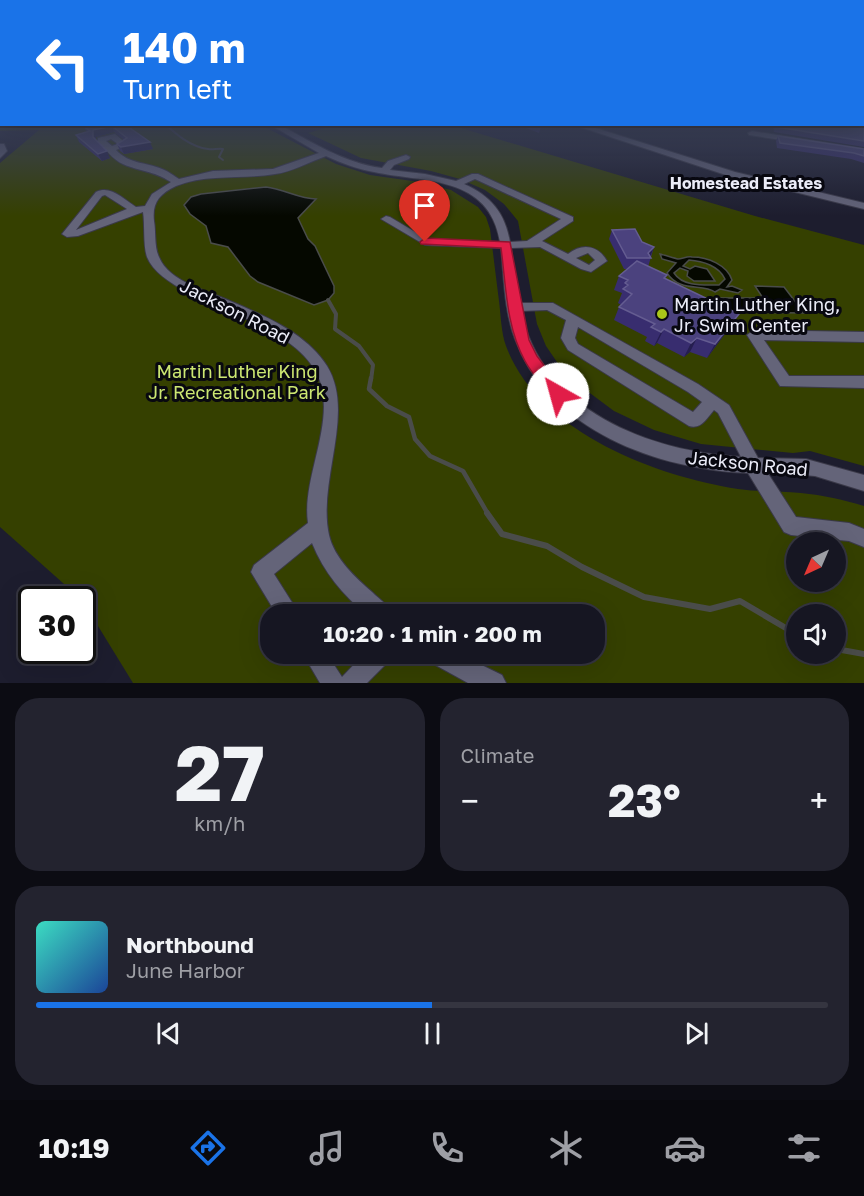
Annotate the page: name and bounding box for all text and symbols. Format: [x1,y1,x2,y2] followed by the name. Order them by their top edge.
[123,22,245,72] text: 140 m
[24,24,102,102] icon: left
[123,73,232,105] text: Turn left
[670,173,822,193] district label: Homestead Estates
[399,180,450,242] pin
[408,189,441,222] icon: arrive
[176,274,294,348] street label: Jackson Road
[674,293,840,336] place label: Martin Luther King, Jr. Swim Center
[655,307,669,321] marker: Martin Luther King, Jr. Swim Center
[148,360,326,403] park label: Martin Luther King Jr. Recreational Park
[526,362,590,426] position arrow
[687,446,809,480] street label: Jackson Road
[786,532,846,592] north arrow
[786,532,846,664] map controls
[18,586,96,664] speed limit sign: 30
[786,604,846,664] button: sound
[323,620,542,647] text: 10:20 · 1 min · 200 m
[175,725,265,818] text: 27
[461,743,534,767] text: Climate
[608,773,680,827] text: 23°
[461,781,479,820] text: −
[810,781,828,820] text: +
[194,811,245,835] text: km/h
[126,931,254,958] text: Northbound
[126,958,245,982] text: June Harbor
[152,1017,185,1050] icon: previous
[416,1017,449,1050] icon: pause
[680,1017,713,1050] icon: next
[187,1127,229,1169] icon: directions
[306,1127,348,1169] icon: music
[426,1127,468,1169] icon: phone
[545,1127,587,1169] icon: climate
[664,1127,706,1169] icon: car
[783,1127,825,1169] icon: filters
[39,1132,110,1164] text: 10:19

